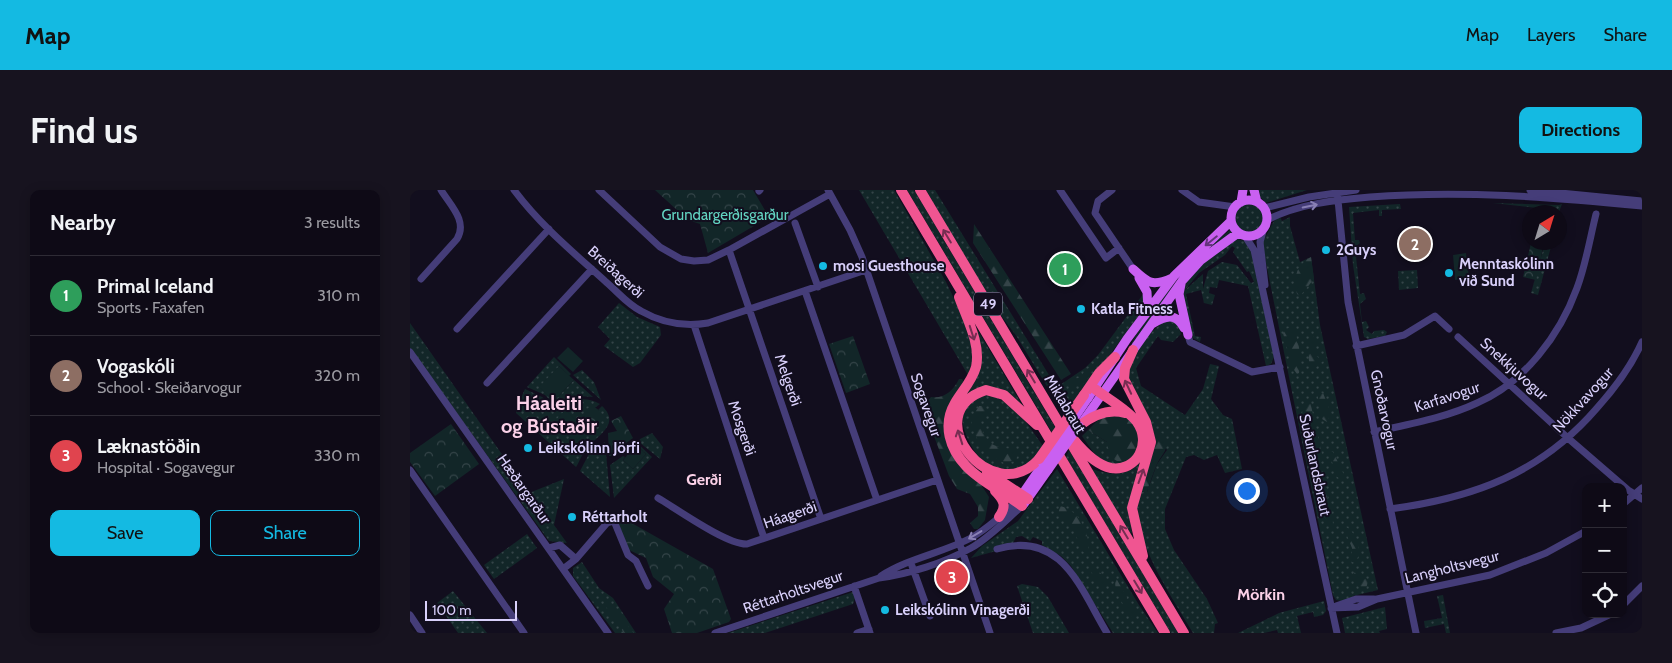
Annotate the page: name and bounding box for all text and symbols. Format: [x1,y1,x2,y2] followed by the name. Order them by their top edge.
[25,21,71,50] text: Map
[1466,24,1499,46] text: Map
[1527,24,1576,46] text: Layers
[1604,24,1647,46] text: Share
[1519,107,1642,153] button: Directions
[30,109,138,152] text: Find us
[1302,200,1318,210] one-way arrow
[1522,205,1567,250] north arrow
[662,206,789,224] park label: Grundargerðisgarður
[50,210,116,235] text: Nearby
[304,213,360,232] text: 3 results
[1399,225,1431,263] pin: 2
[942,230,952,244] one-way arrow
[1204,236,1217,247] one-way arrow
[1336,241,1376,259] place label: 2Guys
[584,242,648,302] street label: Breiðagerði
[1320,244,1332,256] marker: 2Guys
[1049,250,1081,288] pin: 1
[1459,255,1554,290] place label: Menntaskólinn við Sund
[833,257,945,275] place label: mosi Guesthouse
[817,260,829,272] marker: mosi Guesthouse
[1443,267,1455,279] marker: Menntaskólinn við Sund
[97,275,214,298] text: Primal Iceland
[63,286,69,305] text: 1
[317,286,360,305] text: 310 m
[974,292,1002,316] road number: 49
[97,298,205,317] text: Sports · Faxafen
[1091,300,1173,318] place label: Katla Fitness
[1075,303,1087,315] marker: Katla Fitness
[968,324,978,340] one-way arrow
[1476,334,1552,404] street label: Snekkjuvogur
[771,352,805,408] street label: Melgerði
[97,355,175,378] text: Vogaskóli
[1549,363,1617,436] street label: Nökkvavogur
[62,366,70,385] text: 2
[314,366,360,385] text: 320 m
[1367,368,1401,452] street label: Gnoðarvogur
[1025,369,1035,383] one-way arrow
[907,371,945,440] street label: Sogavegur
[1040,371,1090,437] street label: Miklabraut
[97,378,241,397] text: School · Skeiðarvogur
[1412,378,1482,416] street label: Karfavogur
[1123,380,1133,395] one-way arrow
[501,391,597,438] district label: Háaleiti og Bústaðir
[724,398,760,458] street label: Mosgerði
[1295,412,1335,518] street label: Suðurlandsbraut
[955,429,964,445] one-way arrow
[97,435,201,458] text: Læknastöðin
[538,439,640,457] place label: Leikskólinn Jörfi
[522,442,534,454] marker: Leikskólinn Jörfi
[62,446,70,465] text: 3
[314,446,360,465] text: 330 m
[493,451,555,528] street label: Hæðargarður
[97,458,235,477] text: Hospital · Sogavegur
[1137,469,1146,484] one-way arrow
[686,470,722,489] district label: Gerði
[1234,478,1260,504] your location
[1582,483,1627,618] map controls
[1582,483,1627,528] button: +
[761,498,819,532] street label: Háagerði
[582,508,647,526] place label: Réttarholt
[50,510,200,556] button: Save
[210,510,360,556] button: Share
[566,511,578,523] marker: Réttarholt
[1118,525,1128,539] one-way arrow
[1582,528,1627,573] button: −
[968,530,982,540] one-way arrow
[1403,547,1501,587] street label: Langholtsvegur
[936,558,968,596] pin: 3
[741,566,846,618] street label: Réttarholtsvegur
[1582,573,1627,618] button: locate
[1133,580,1143,595] one-way arrow
[1237,585,1285,604] district label: Mörkin
[425,598,518,621] scale bar
[432,601,472,619] text: 100 m
[895,601,1030,619] place label: Leikskólinn Vinagerði
[879,604,891,616] marker: Leikskólinn Vinagerði

